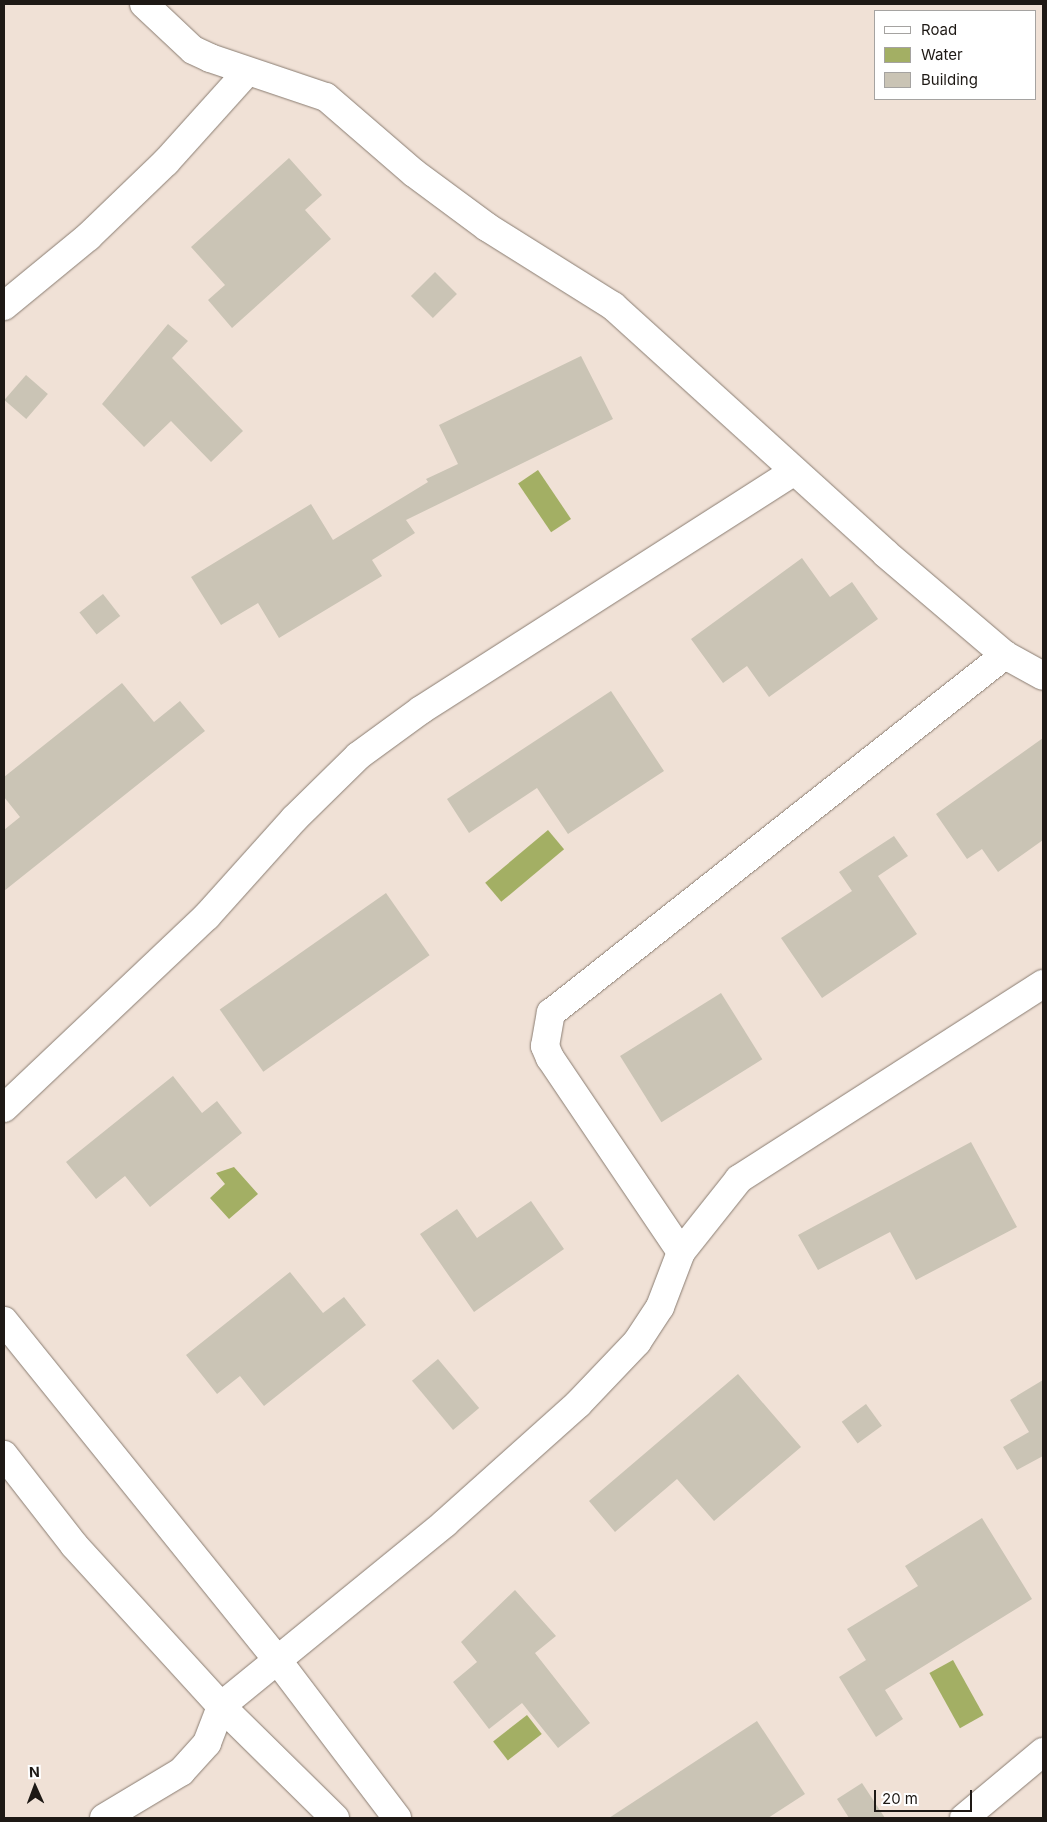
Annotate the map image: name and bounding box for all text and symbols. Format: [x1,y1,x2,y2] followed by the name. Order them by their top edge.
[874,10,1037,100] legend
[921,20,957,39] text: Road
[921,45,963,64] text: Water
[921,70,978,89] text: Building
[10,1762,60,1812] north arrow
[29,1763,40,1780] text: N
[877,1780,974,1812] scale bar
[882,1789,918,1808] text: 20 m

